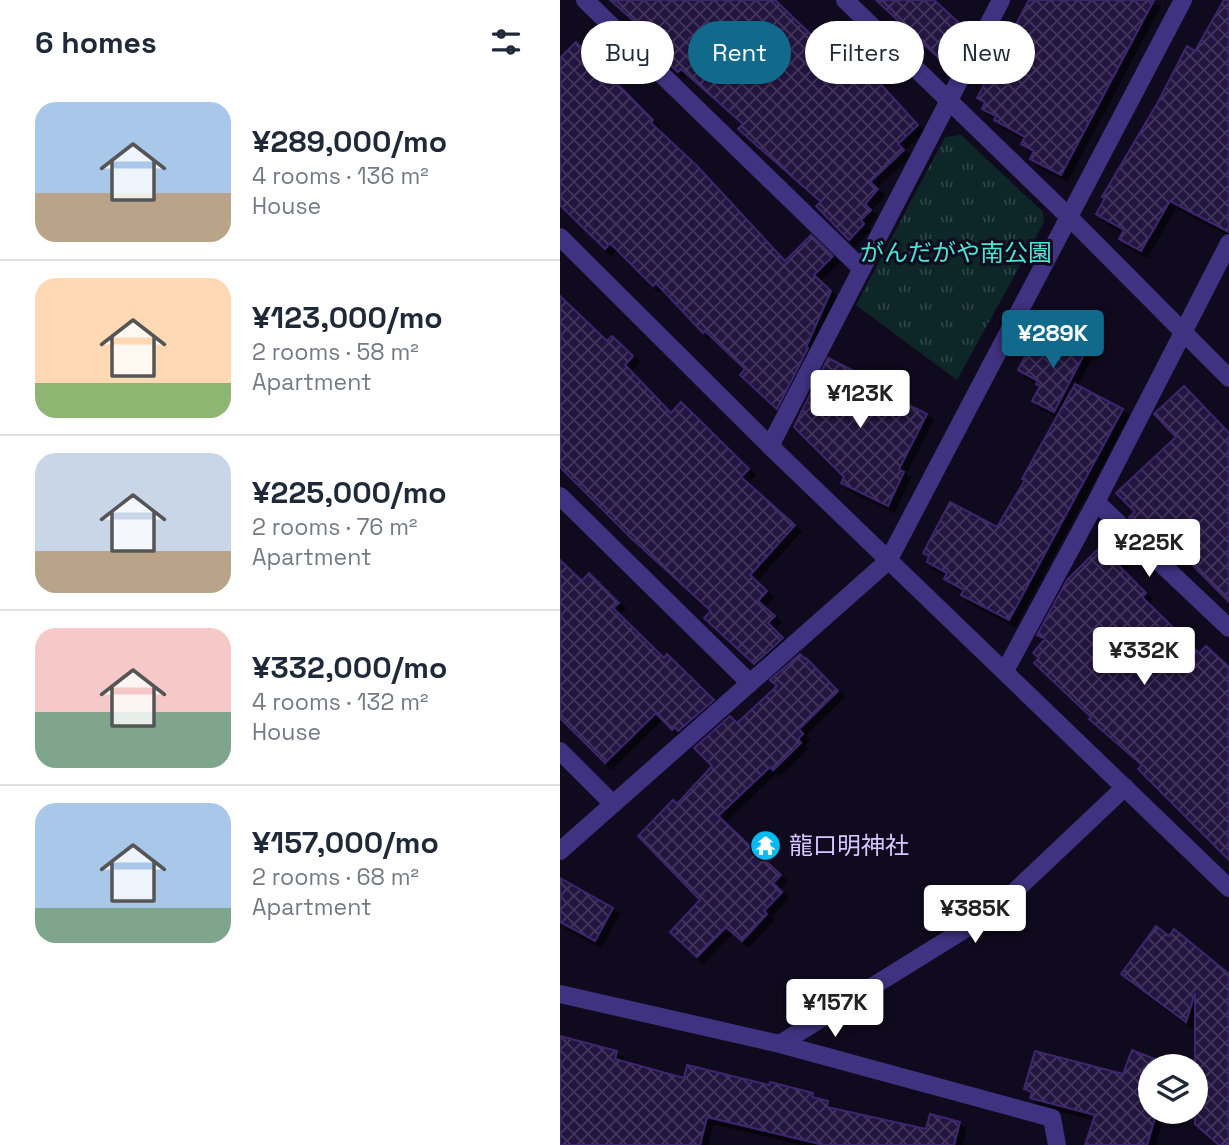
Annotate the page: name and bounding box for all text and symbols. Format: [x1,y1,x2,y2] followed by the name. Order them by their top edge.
[581,21,674,84] chip: Buy
[688,21,791,84] chip: Rent
[805,21,924,84] chip: Filters
[938,21,1035,84] chip: New
[35,23,157,62] text: 6 homes
[487,23,525,61] icon: filters
[252,122,447,161] text: ¥289,000/mo
[91,130,175,214] icon: home
[252,161,429,191] text: 4 rooms · 136 m²
[252,191,321,221] text: House
[860,237,1052,268] park label: がんだがや南公園
[252,298,443,337] text: ¥123,000/mo
[91,306,175,390] icon: home
[1004,310,1102,370] pin: ¥289K
[1018,318,1088,348] text: ¥289K
[252,337,419,367] text: 2 rooms · 58 m²
[252,367,372,397] text: Apartment
[811,370,909,430] pin: ¥123K
[827,378,893,408] text: ¥123K
[252,473,447,512] text: ¥225,000/mo
[91,481,175,565] icon: home
[252,512,417,542] text: 2 rooms · 76 m²
[1100,520,1198,579] pin: ¥225K
[1114,527,1184,557] text: ¥225K
[252,542,372,572] text: Apartment
[1095,628,1193,687] pin: ¥332K
[1109,635,1179,665] text: ¥332K
[252,648,447,687] text: ¥332,000/mo
[91,656,175,740] icon: home
[252,687,428,717] text: 4 rooms · 132 m²
[252,717,321,747] text: House
[252,823,439,862] text: ¥157,000/mo
[749,828,783,862] temple icon: 龍口明神社
[789,830,909,861] place label: 龍口明神社
[91,831,175,915] icon: home
[252,862,419,892] text: 2 rooms · 68 m²
[926,886,1024,945] pin: ¥385K
[252,892,372,922] text: Apartment
[940,893,1010,923] text: ¥385K
[786,979,884,1039] pin: ¥157K
[802,987,868,1017] text: ¥157K
[1138,1054,1208,1124] map controls
[1138,1054,1208,1124] button: layers

